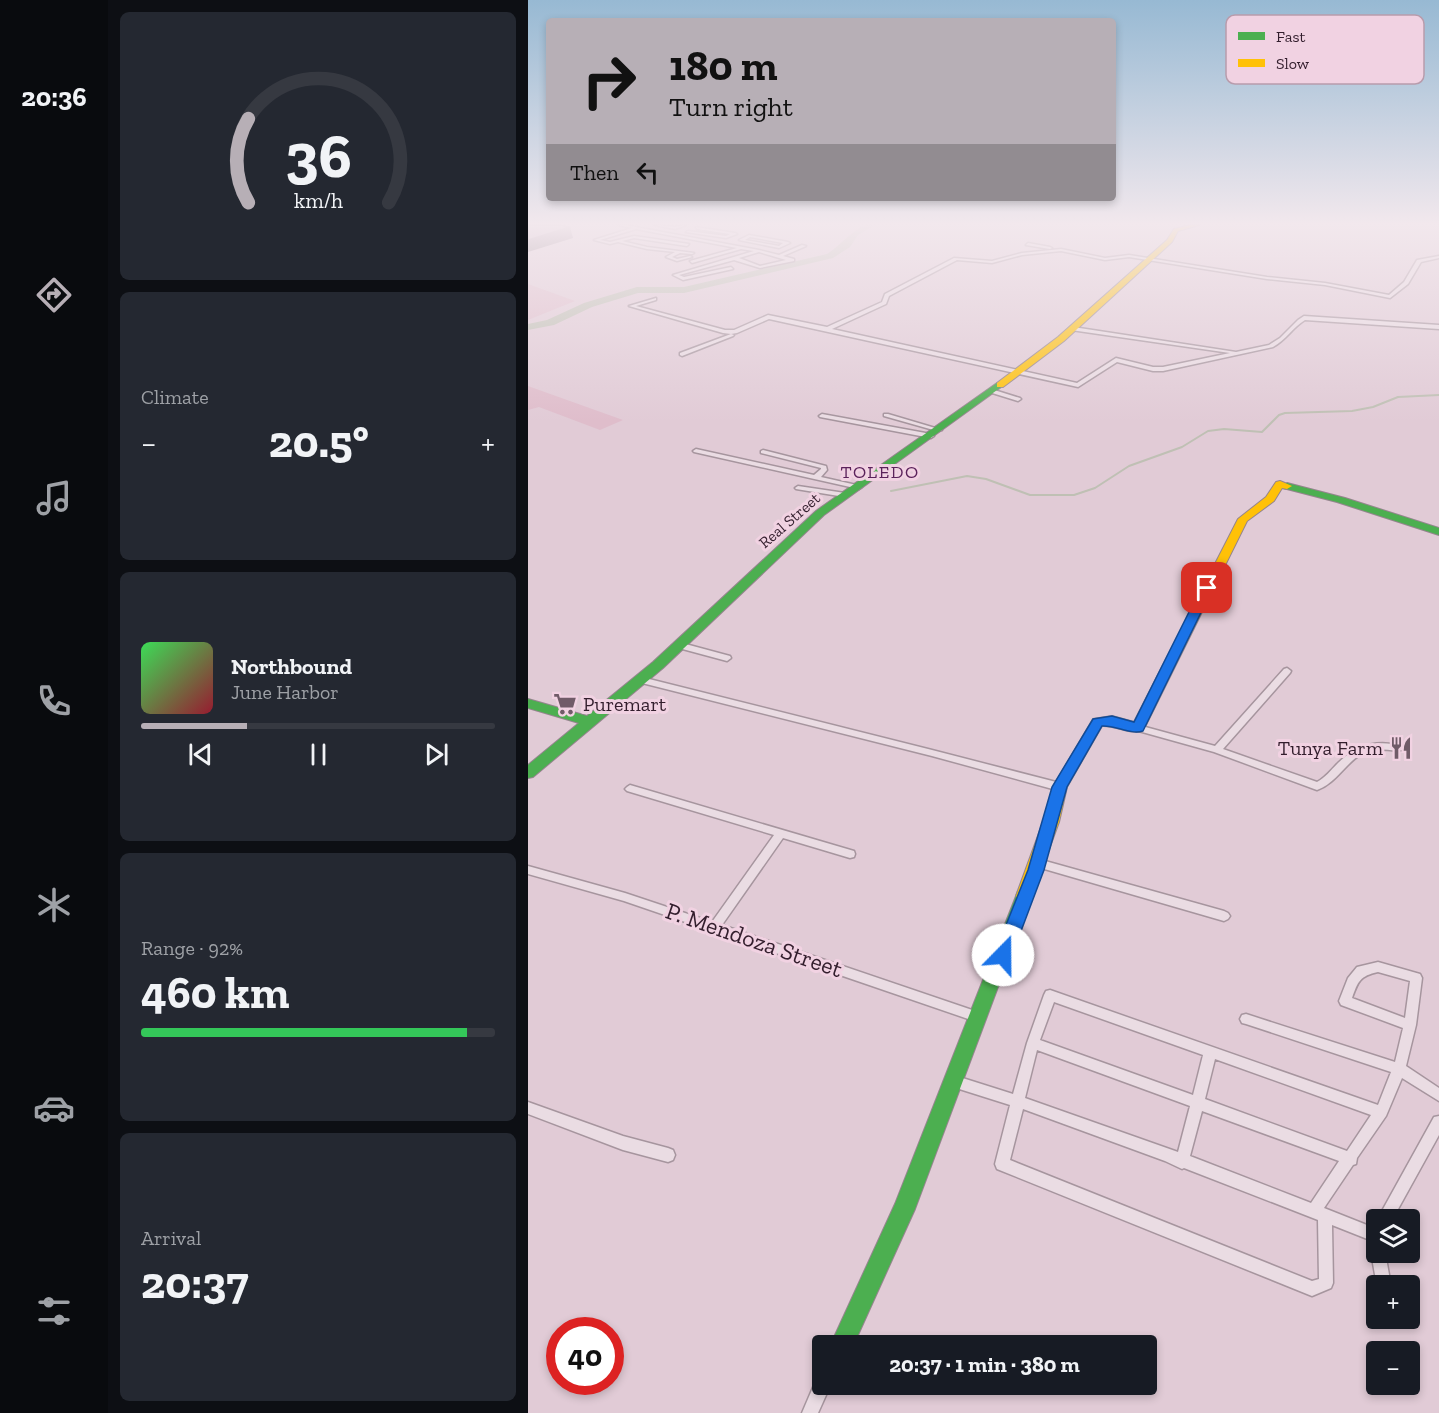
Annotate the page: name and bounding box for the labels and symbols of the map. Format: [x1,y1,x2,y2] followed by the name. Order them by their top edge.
[1226,15,1424,84] legend
[1276,27,1305,46] text: Fast
[1276,54,1310,73] text: Slow
[840,461,920,483] district label: TOLEDO
[755,489,824,552] street label: Real Street
[1181,562,1232,613] pin
[552,691,578,717] supermarket icon: Puremart
[583,692,667,716] place label: Puremart
[1388,735,1414,761] restaurant icon: Tunya Farm
[1278,736,1384,760] place label: Tunya Farm
[662,896,846,983] street label: P. Mendoza Street
[971,923,1035,987] position arrow
[546,1317,624,1395] speed limit sign: 40

